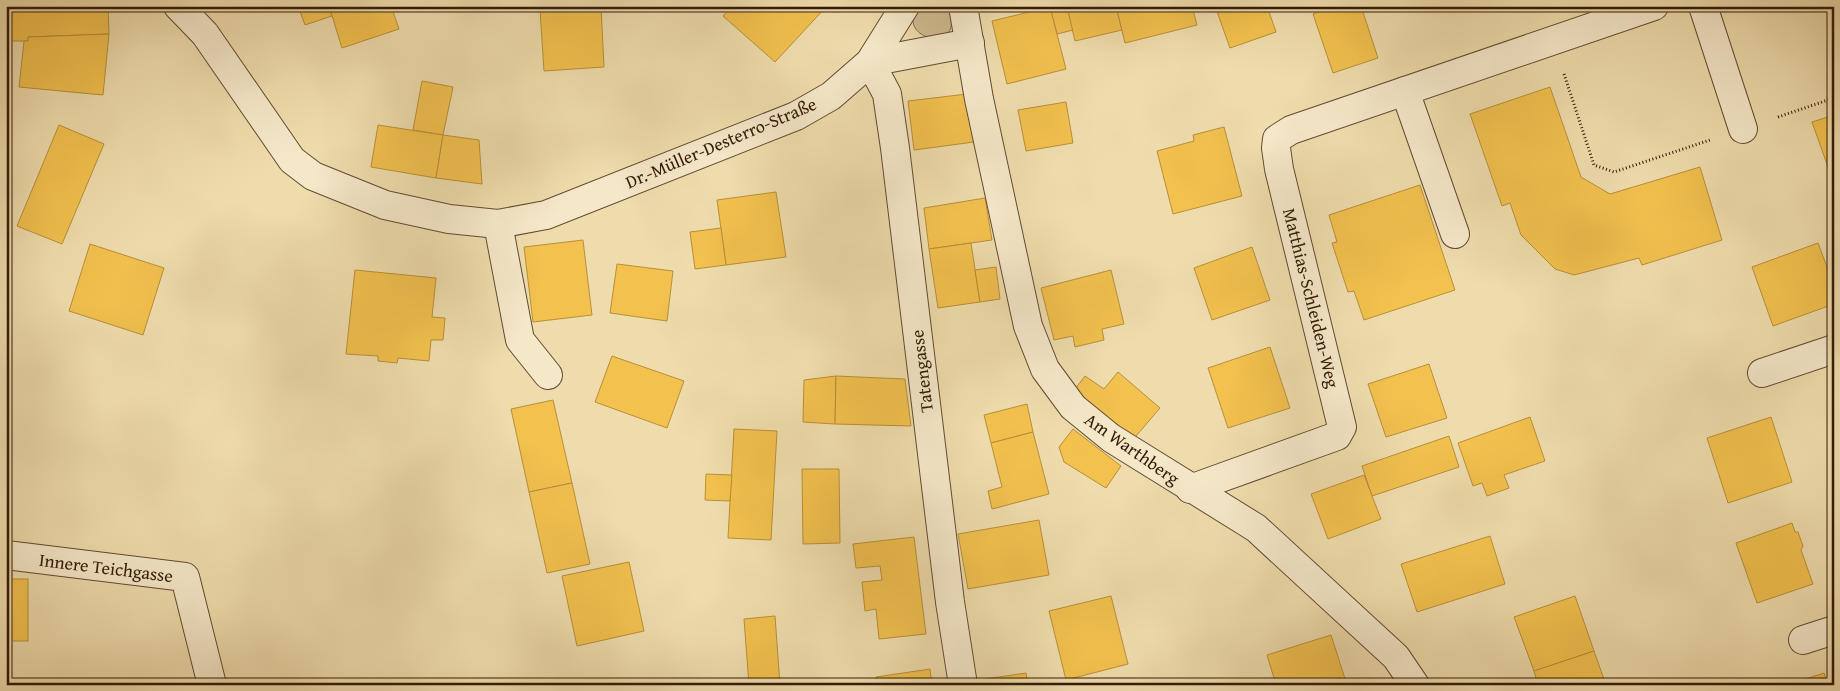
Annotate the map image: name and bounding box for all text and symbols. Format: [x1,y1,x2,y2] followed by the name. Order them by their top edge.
[621,90,821,195] street label: Dr.-Müller-Desterro-Straße
[1276,205,1347,391] street label: Matthias-Schleiden-Weg
[903,328,940,414] street label: Tatengasse
[1079,406,1185,491] street label: Am Warthberg
[38,546,175,589] street label: Innere Teichgasse

